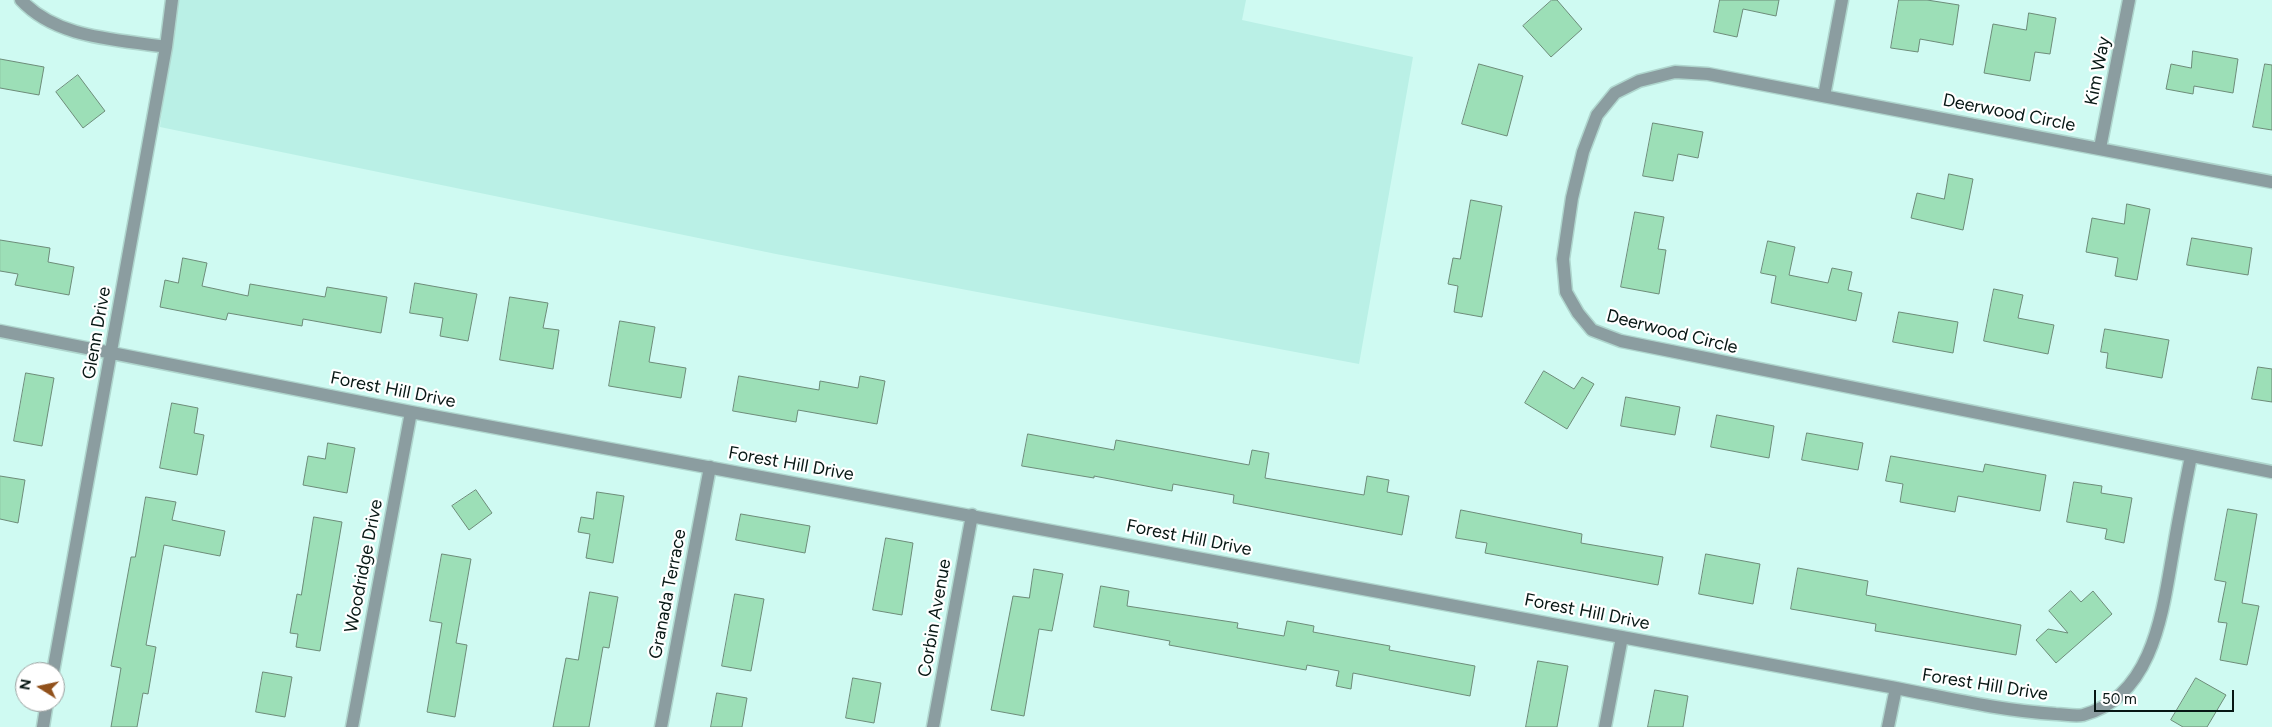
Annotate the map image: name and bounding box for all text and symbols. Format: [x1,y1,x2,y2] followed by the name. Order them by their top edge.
[2081,35,2115,107] street label: Kim Way
[1941,90,2077,136] street label: Deerwood Circle
[78,285,116,381] street label: Glenn Drive
[1604,305,1740,359] street label: Deerwood Circle
[328,367,458,413] street label: Forest Hill Drive
[726,442,856,486] street label: Forest Hill Drive
[340,498,388,634] street label: Woodridge Drive
[1124,515,1254,561] street label: Forest Hill Drive
[645,527,691,661] street label: Granada Terrace
[914,557,956,679] street label: Corbin Avenue
[1522,589,1652,635] street label: Forest Hill Drive
[15,662,65,712] north arrow
[1920,664,2050,706] street label: Forest Hill Drive
[16,678,35,691] text: N
[2097,680,2237,712] scale bar
[2102,690,2137,708] text: 50 m

